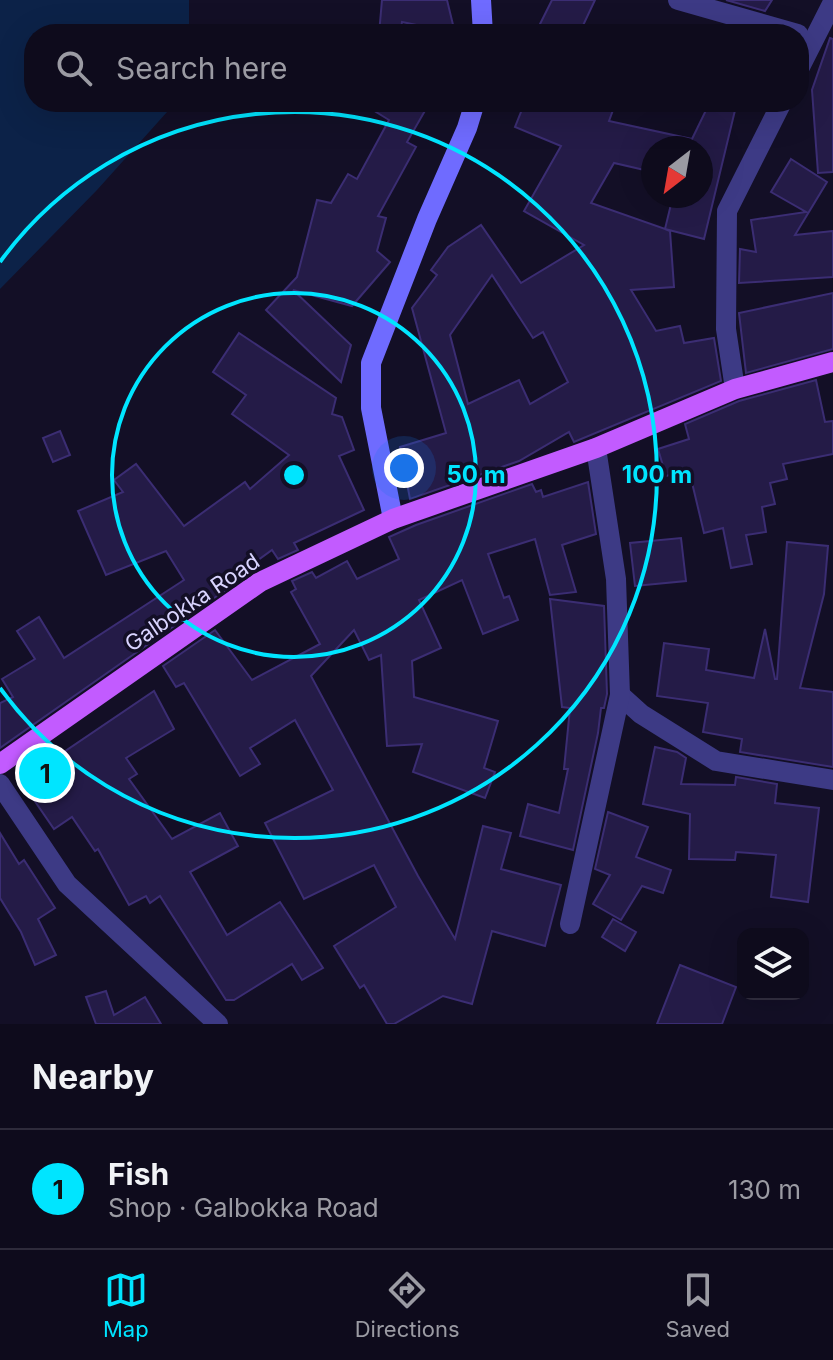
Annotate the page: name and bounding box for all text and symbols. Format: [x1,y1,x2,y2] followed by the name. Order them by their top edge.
[24,24,809,112] search box
[52,46,96,90] icon: search
[116,50,288,86] text: Search here
[641,136,713,208] north arrow
[384,448,424,488] your location
[446,460,506,489] text: 50 m
[622,460,692,489] text: 100 m
[280,461,308,489] centre of rings
[120,547,264,657] street label: Galbokka Road
[19,743,71,803] pin: 1
[737,928,809,1000] map controls
[737,928,809,1000] button: layers
[32,1056,154,1097] text: Nearby
[108,1156,169,1192] text: Fish
[52,1174,64,1205] text: 1
[728,1174,801,1205] text: 130 m
[108,1192,379,1223] text: Shop · Galbokka Road
[103,1268,149,1342] tab: Map
[355,1268,460,1342] tab: Directions
[666,1268,730,1342] tab: Saved

